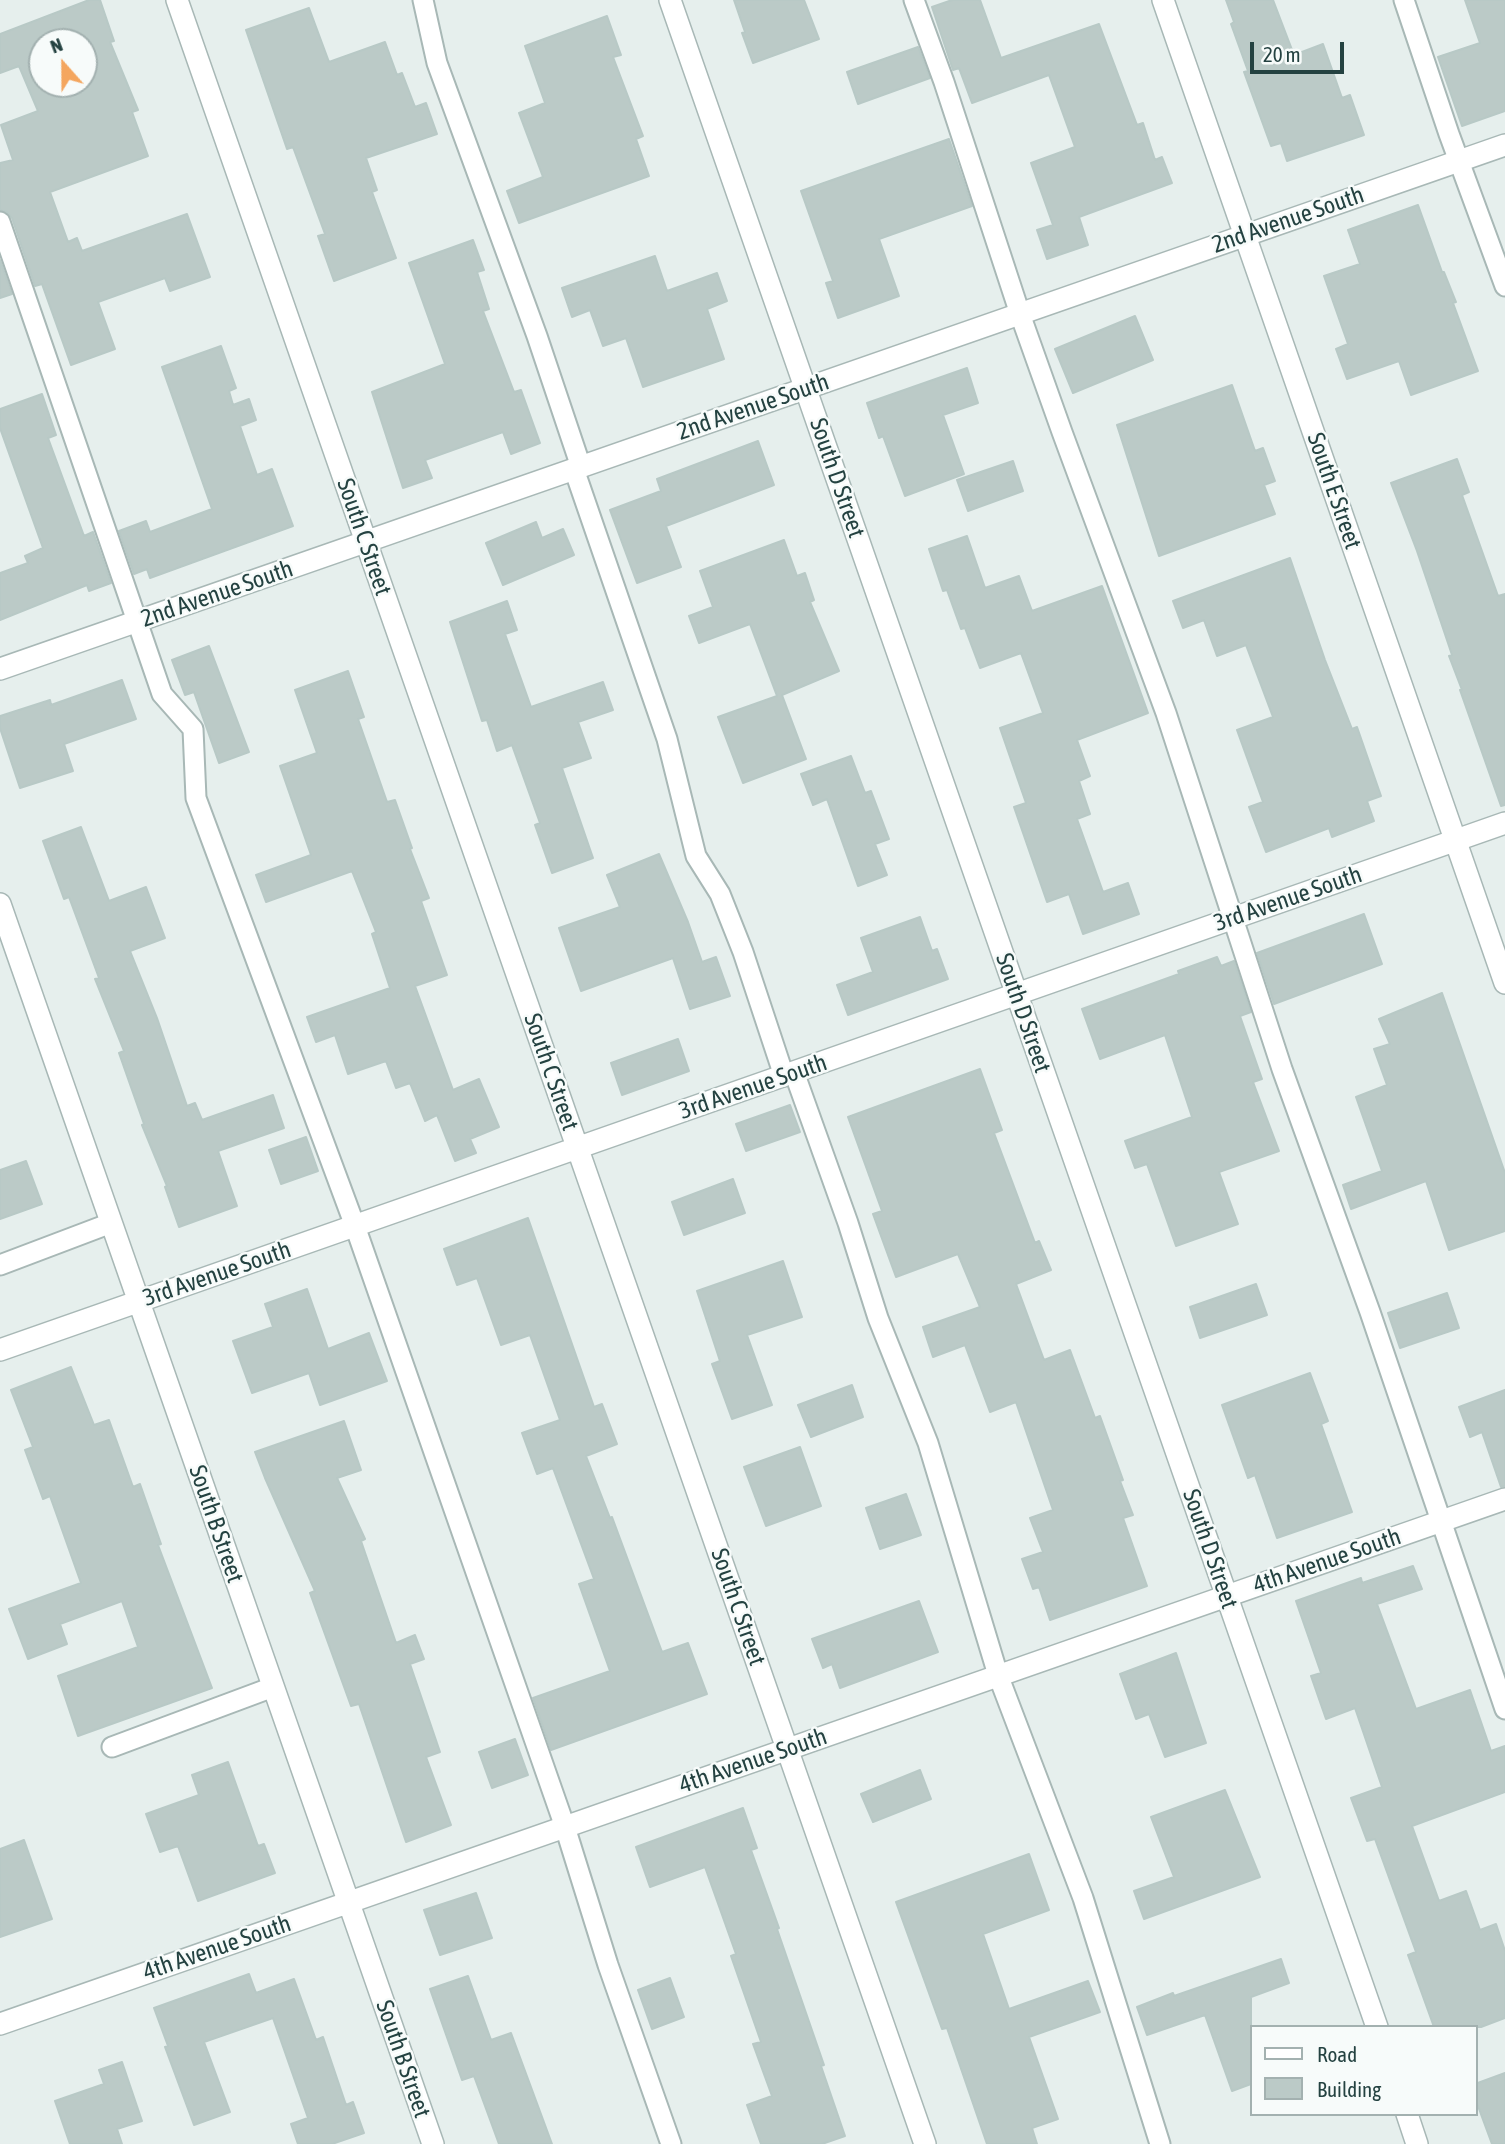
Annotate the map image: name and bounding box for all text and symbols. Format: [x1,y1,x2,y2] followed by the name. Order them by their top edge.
[28,28,98,98] north arrow
[1253,28,1348,72] scale bar
[47,33,65,58] text: N
[1263,42,1301,66] text: 20 m
[1208,181,1368,259] street label: 2nd Avenue South
[673,368,833,446] street label: 2nd Avenue South
[803,415,871,541] street label: South D Street
[1301,429,1367,553] street label: South E Street
[331,475,397,599] street label: South C Street
[137,555,297,633] street label: 2nd Avenue South
[1210,860,1366,938] street label: 3rd Avenue South
[989,950,1057,1076] street label: South D Street
[518,1010,584,1134] street label: South C Street
[675,1048,831,1126] street label: 3rd Avenue South
[139,1235,295,1313] street label: 3rd Avenue South
[183,1462,249,1586] street label: South B Street
[1176,1486,1244,1612] street label: South D Street
[1249,1522,1405,1600] street label: 4th Avenue South
[705,1545,771,1669] street label: South C Street
[675,1722,831,1800] street label: 4th Avenue South
[139,1909,295,1987] street label: 4th Avenue South
[370,1997,436,2121] street label: South B Street
[1250,2025,1477,2116] legend
[1317,2042,1357,2066] text: Road
[1317,2077,1381,2101] text: Building

